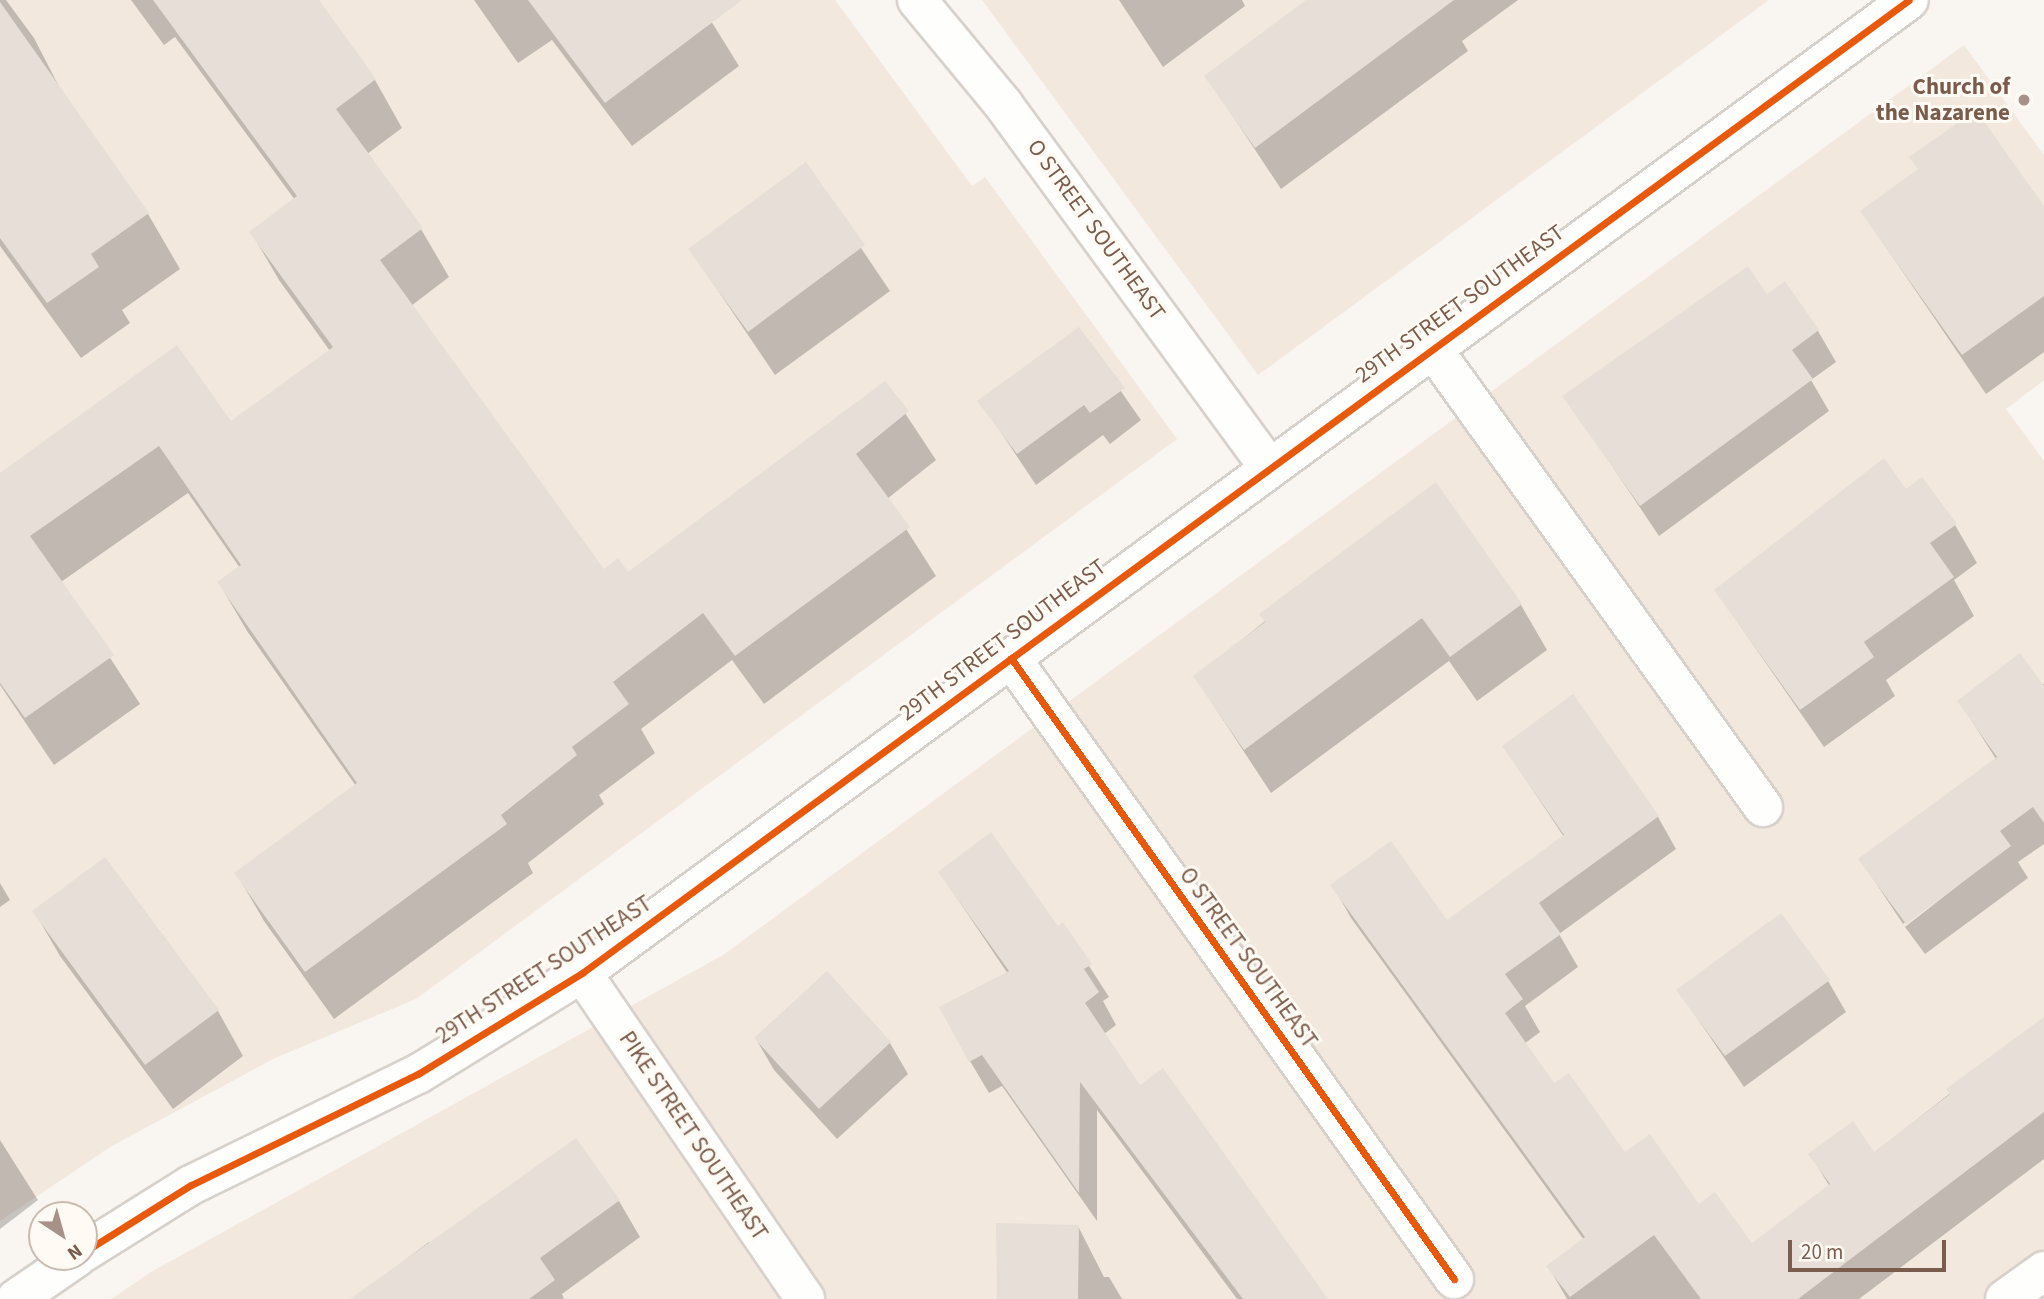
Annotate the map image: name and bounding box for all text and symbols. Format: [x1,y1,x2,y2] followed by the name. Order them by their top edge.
[1876,73,2010,127] place label: Church of the Nazarene
[2016,92,2032,108] marker: Church of the Nazarene
[1021,134,1171,326] street label: O STREET SOUTHEAST
[1350,219,1570,389] street label: 29TH STREET SOUTHEAST
[894,553,1112,727] street label: 29TH STREET SOUTHEAST
[1173,862,1323,1054] street label: O STREET SOUTHEAST
[431,890,657,1050] street label: 29TH STREET SOUTHEAST
[613,1026,773,1246] street label: PIKE STREET SOUTHEAST
[28,1201,98,1271] north arrow
[1792,1226,1950,1270] scale bar
[61,1237,88,1266] text: N
[1801,1237,1843,1267] text: 20 m

